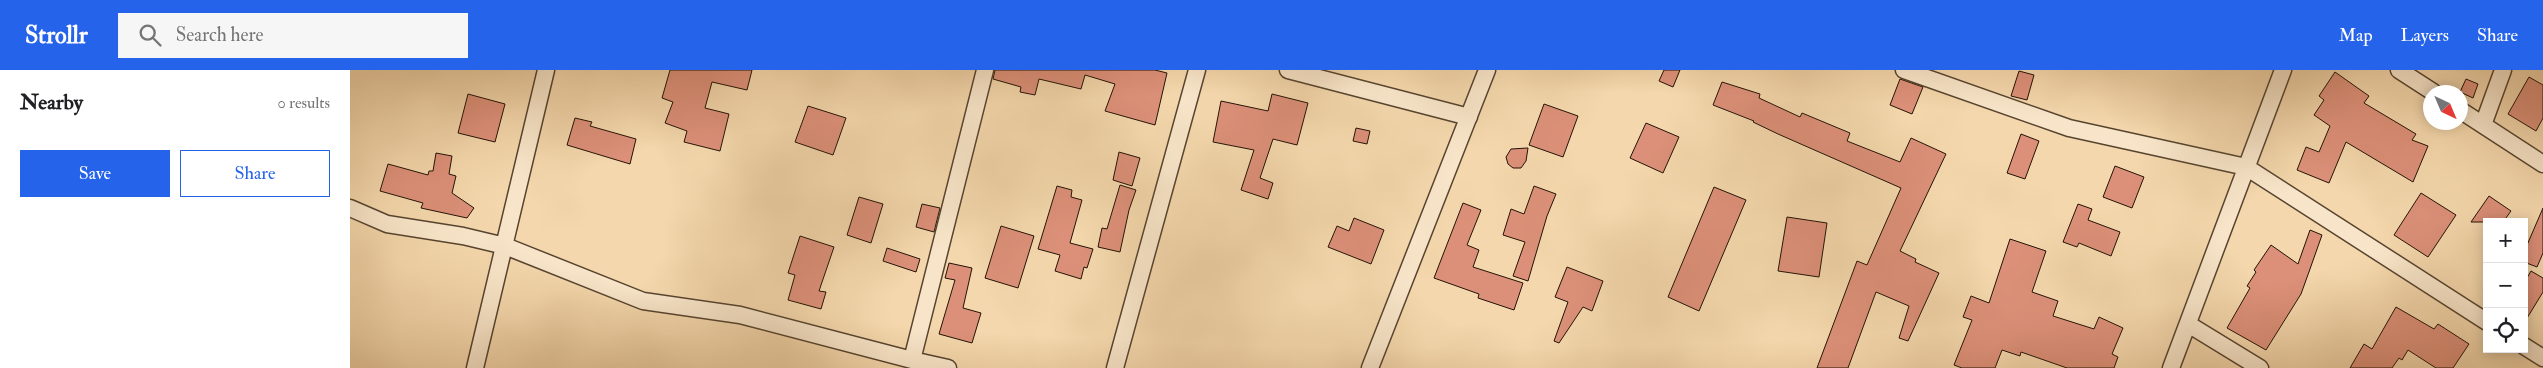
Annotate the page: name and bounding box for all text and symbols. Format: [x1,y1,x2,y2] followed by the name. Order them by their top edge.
[118,13,468,58] search box
[25,20,88,51] text: Strollr
[136,21,164,49] icon: search
[176,23,264,47] text: Search here
[2339,24,2373,47] text: Map
[2401,24,2449,47] text: Layers
[2477,24,2518,47] text: Share
[2423,85,2468,130] north arrow
[20,89,83,116] text: Nearby
[277,93,330,113] text: 0 results
[20,150,170,197] button: Save
[180,150,330,197] button: Share
[2483,218,2528,353] map controls
[2483,218,2528,263] button: +
[2483,263,2528,308] button: −
[2483,308,2528,353] button: locate

